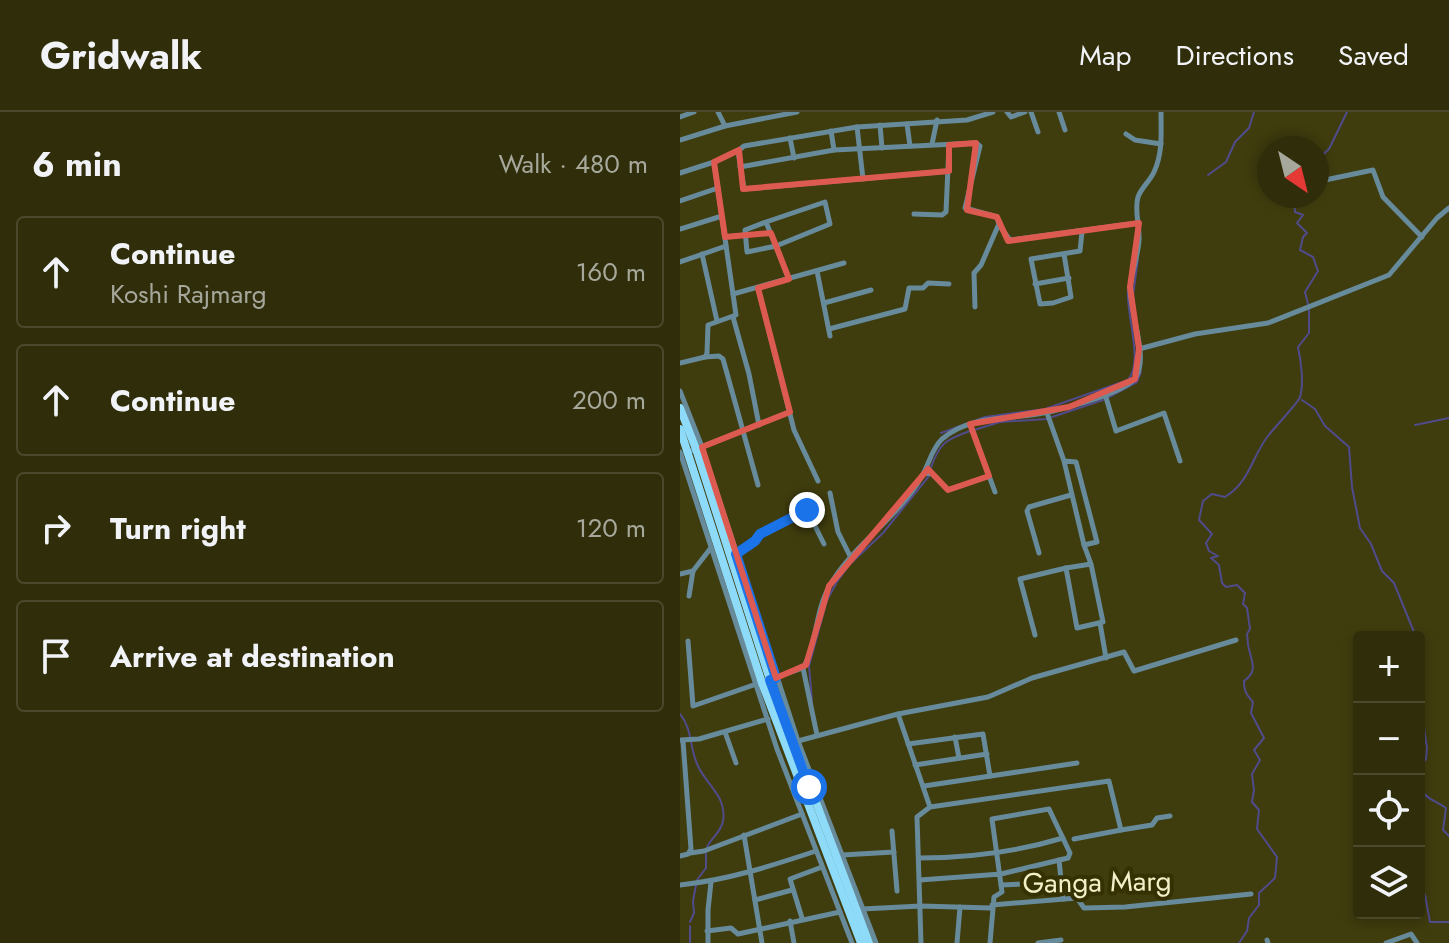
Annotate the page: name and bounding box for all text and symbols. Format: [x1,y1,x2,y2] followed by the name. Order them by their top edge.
[40,28,202,83] text: Gridwalk
[1079,35,1131,76] text: Map
[1175,35,1294,76] text: Directions
[1338,35,1409,76] text: Saved
[1257,136,1329,208] north arrow
[32,140,122,189] text: 6 min
[498,145,648,183] text: Walk · 480 m
[110,232,236,275] text: Continue
[34,250,78,294] icon: ahead
[576,253,646,291] text: 160 m
[110,275,267,313] text: Koshi Rajmarg
[34,378,78,422] icon: ahead
[110,379,236,422] text: Continue
[572,381,646,419] text: 200 m
[789,492,825,528] route end
[34,506,78,550] icon: right
[110,507,246,550] text: Turn right
[576,509,646,547] text: 120 m
[1353,631,1425,919] map controls
[1353,631,1425,703] button: +
[34,634,78,678] icon: arrive
[110,635,395,678] text: Arrive at destination
[1353,703,1425,775] button: −
[791,769,827,805] route start
[1353,775,1425,847] button: locate
[1353,847,1425,919] button: layers
[1022,860,1172,904] street label: Ganga Marg

